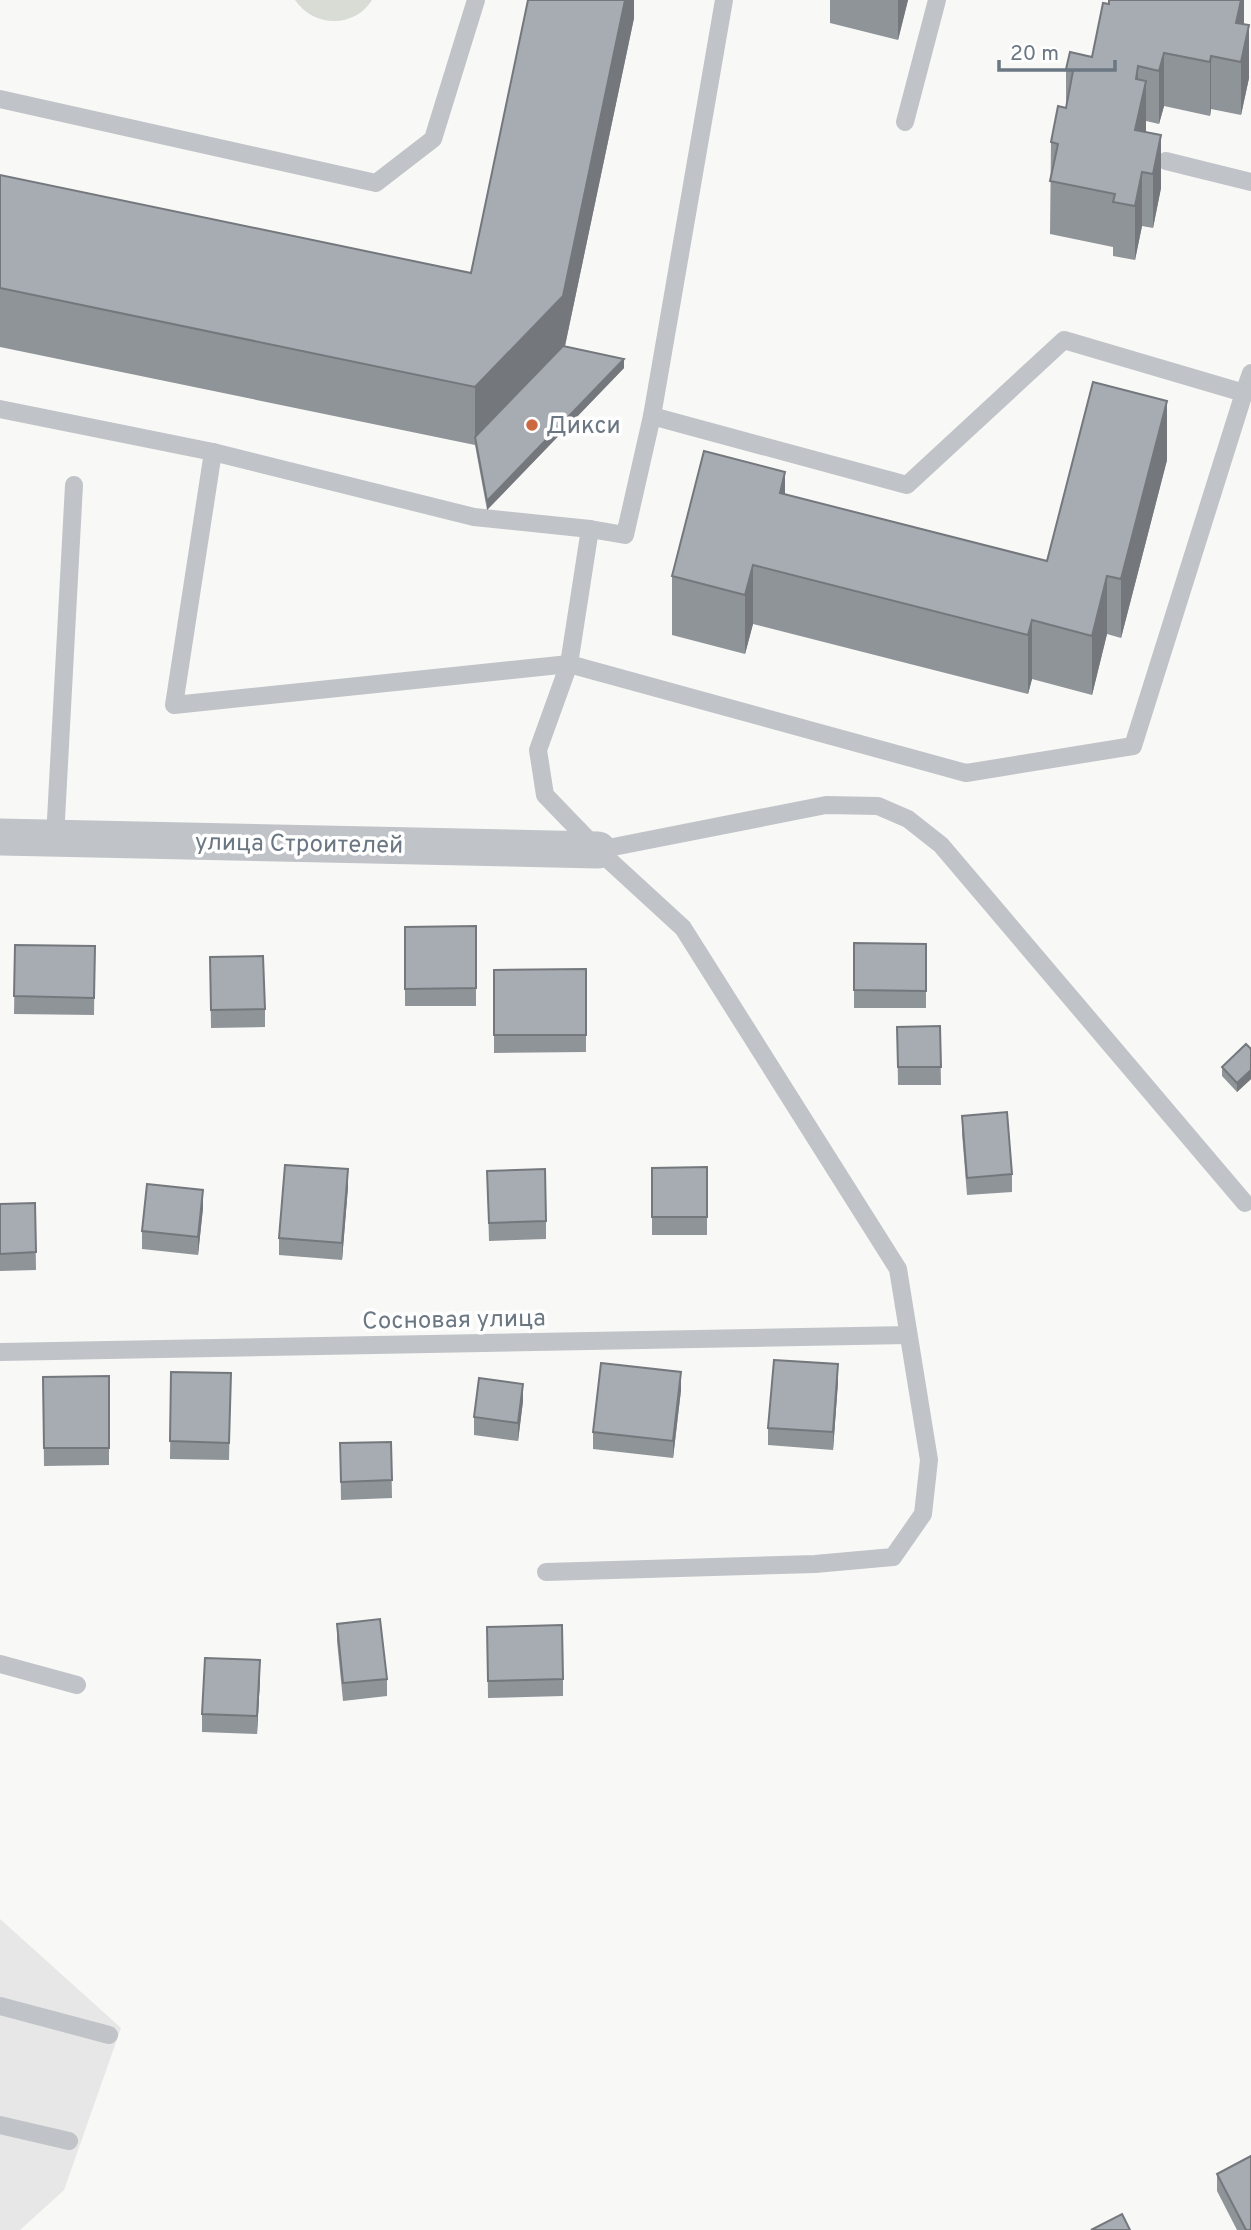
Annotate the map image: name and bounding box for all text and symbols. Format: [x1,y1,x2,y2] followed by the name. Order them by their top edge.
[999,28,1114,72] scale bar
[1010,41,1059,68] text: 20 m
[546,412,621,442] place label: Дикси
[524,417,540,433] marker: Дикси
[194,828,403,862] street label: улица Строителей
[362,1304,546,1338] street label: Сосновая улица

